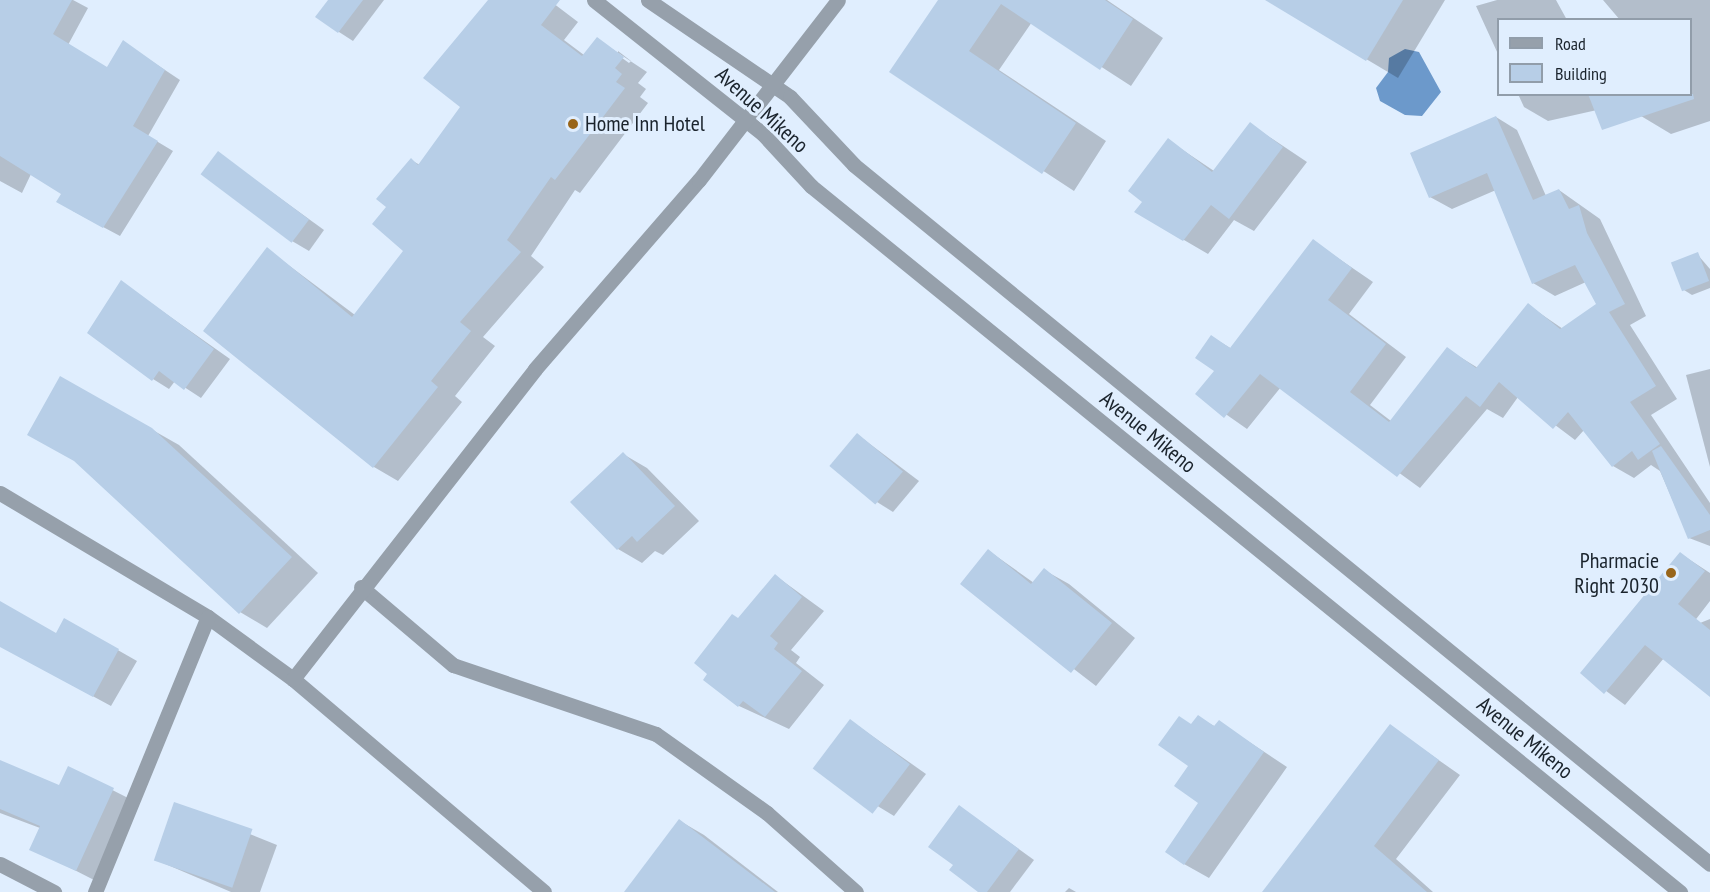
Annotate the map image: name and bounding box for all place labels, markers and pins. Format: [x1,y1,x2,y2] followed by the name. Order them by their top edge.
[585,111,705,137] place label: Home Inn Hotel
[566,117,580,131] marker: Home Inn Hotel
[1574,547,1659,598] place label: Pharmacie Right 2030
[1664,566,1678,580] marker: Pharmacie Right 2030

